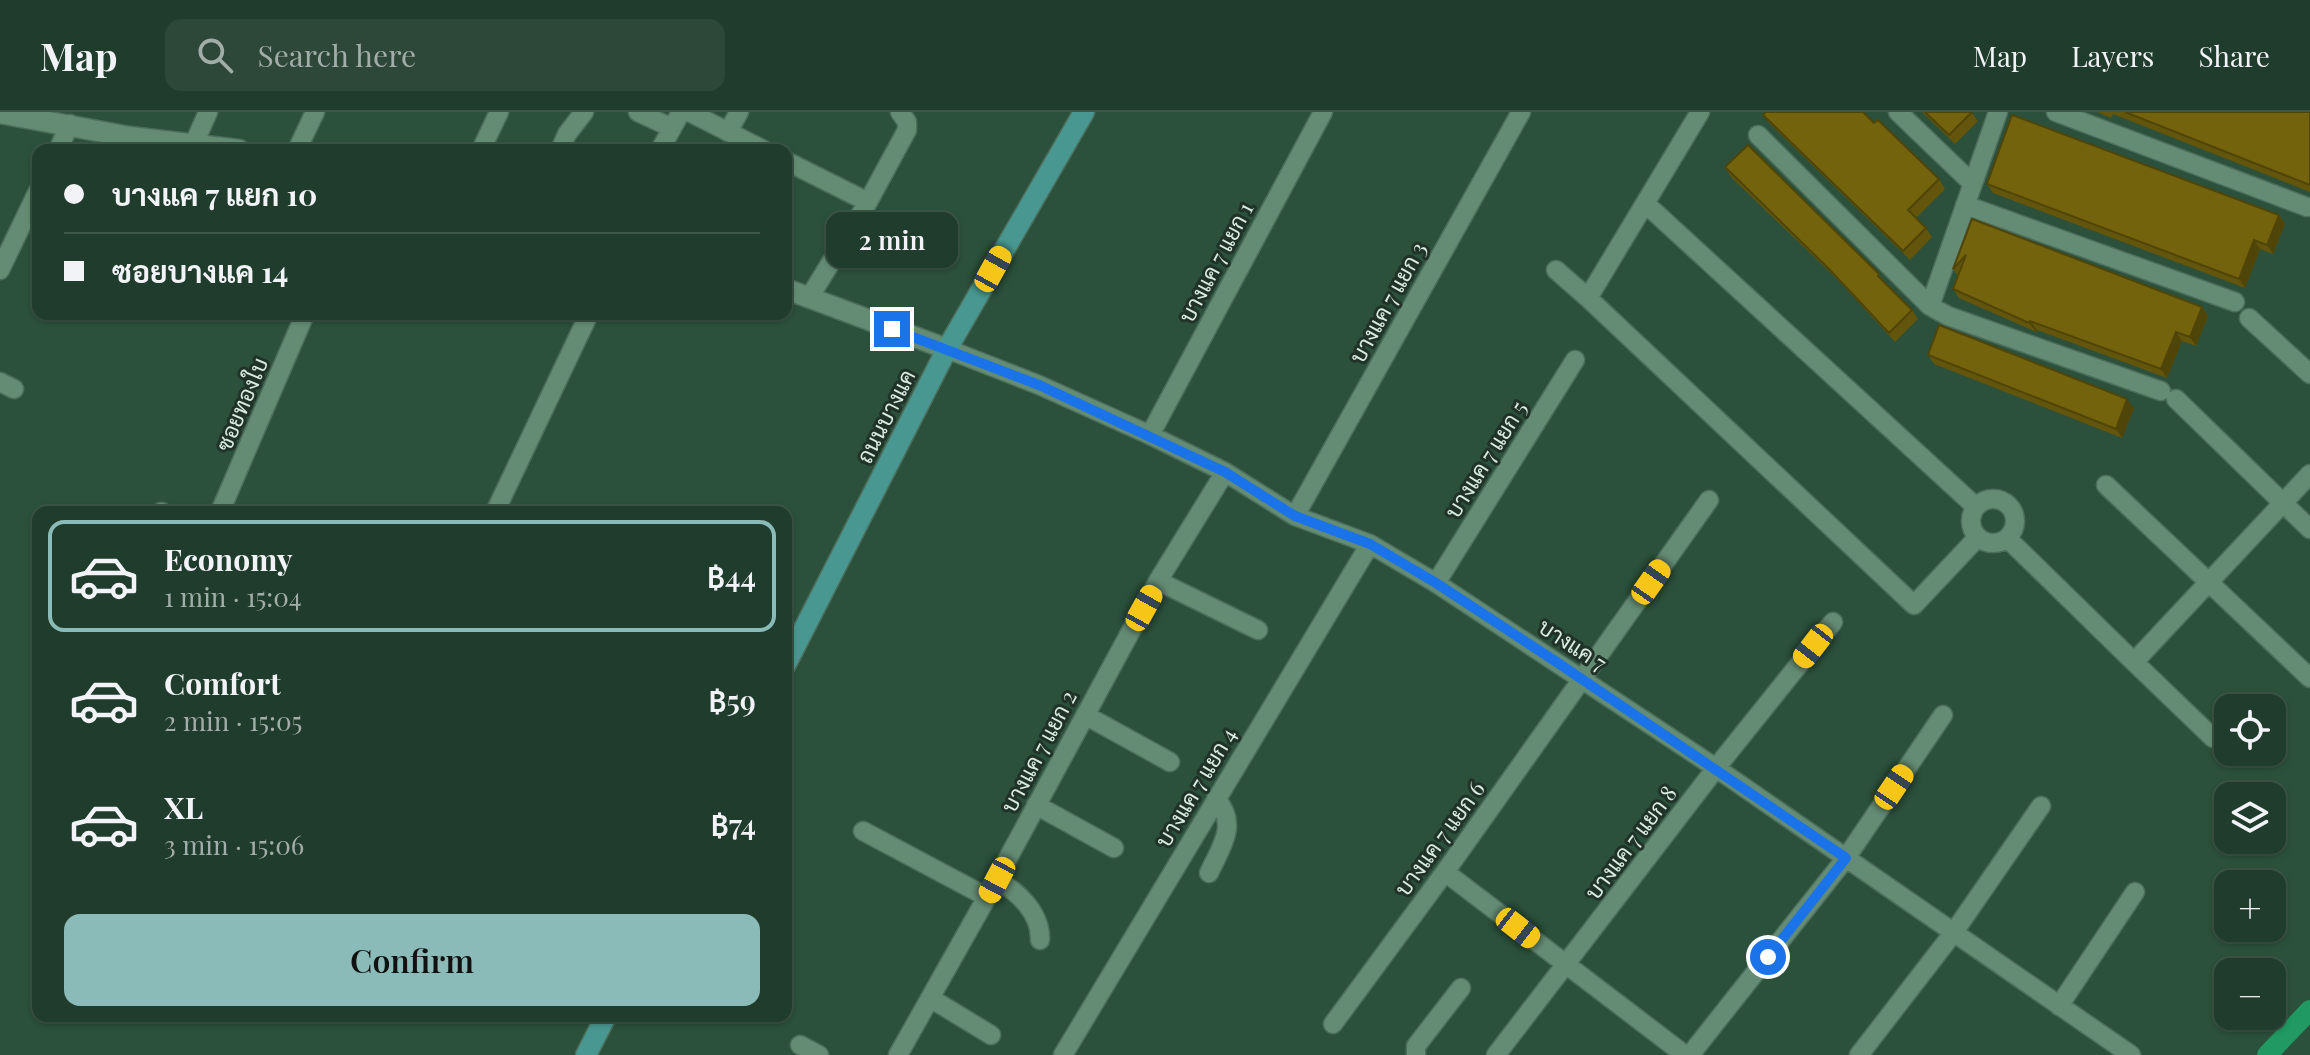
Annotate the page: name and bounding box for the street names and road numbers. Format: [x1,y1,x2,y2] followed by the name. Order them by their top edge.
[1171,197,1259,327] street label: บางแค 7 แยก 1
[1341,236,1433,368] street label: บางแค 7 แยก 3
[208,353,274,455] street label: ซอยทองใบ
[849,364,921,468] street label: ถนนบางแค
[1437,395,1533,523] street label: บางแค 7 แยก 5
[1533,611,1613,677] street label: บางแค 7
[993,685,1083,817] street label: บางแค 7 แยก 2
[1148,722,1243,852] street label: บางแค 7 แยก 4
[1387,774,1491,902] street label: บางแค 7 แยก 6
[1577,779,1683,905] street label: บางแค 7 แยก 8

